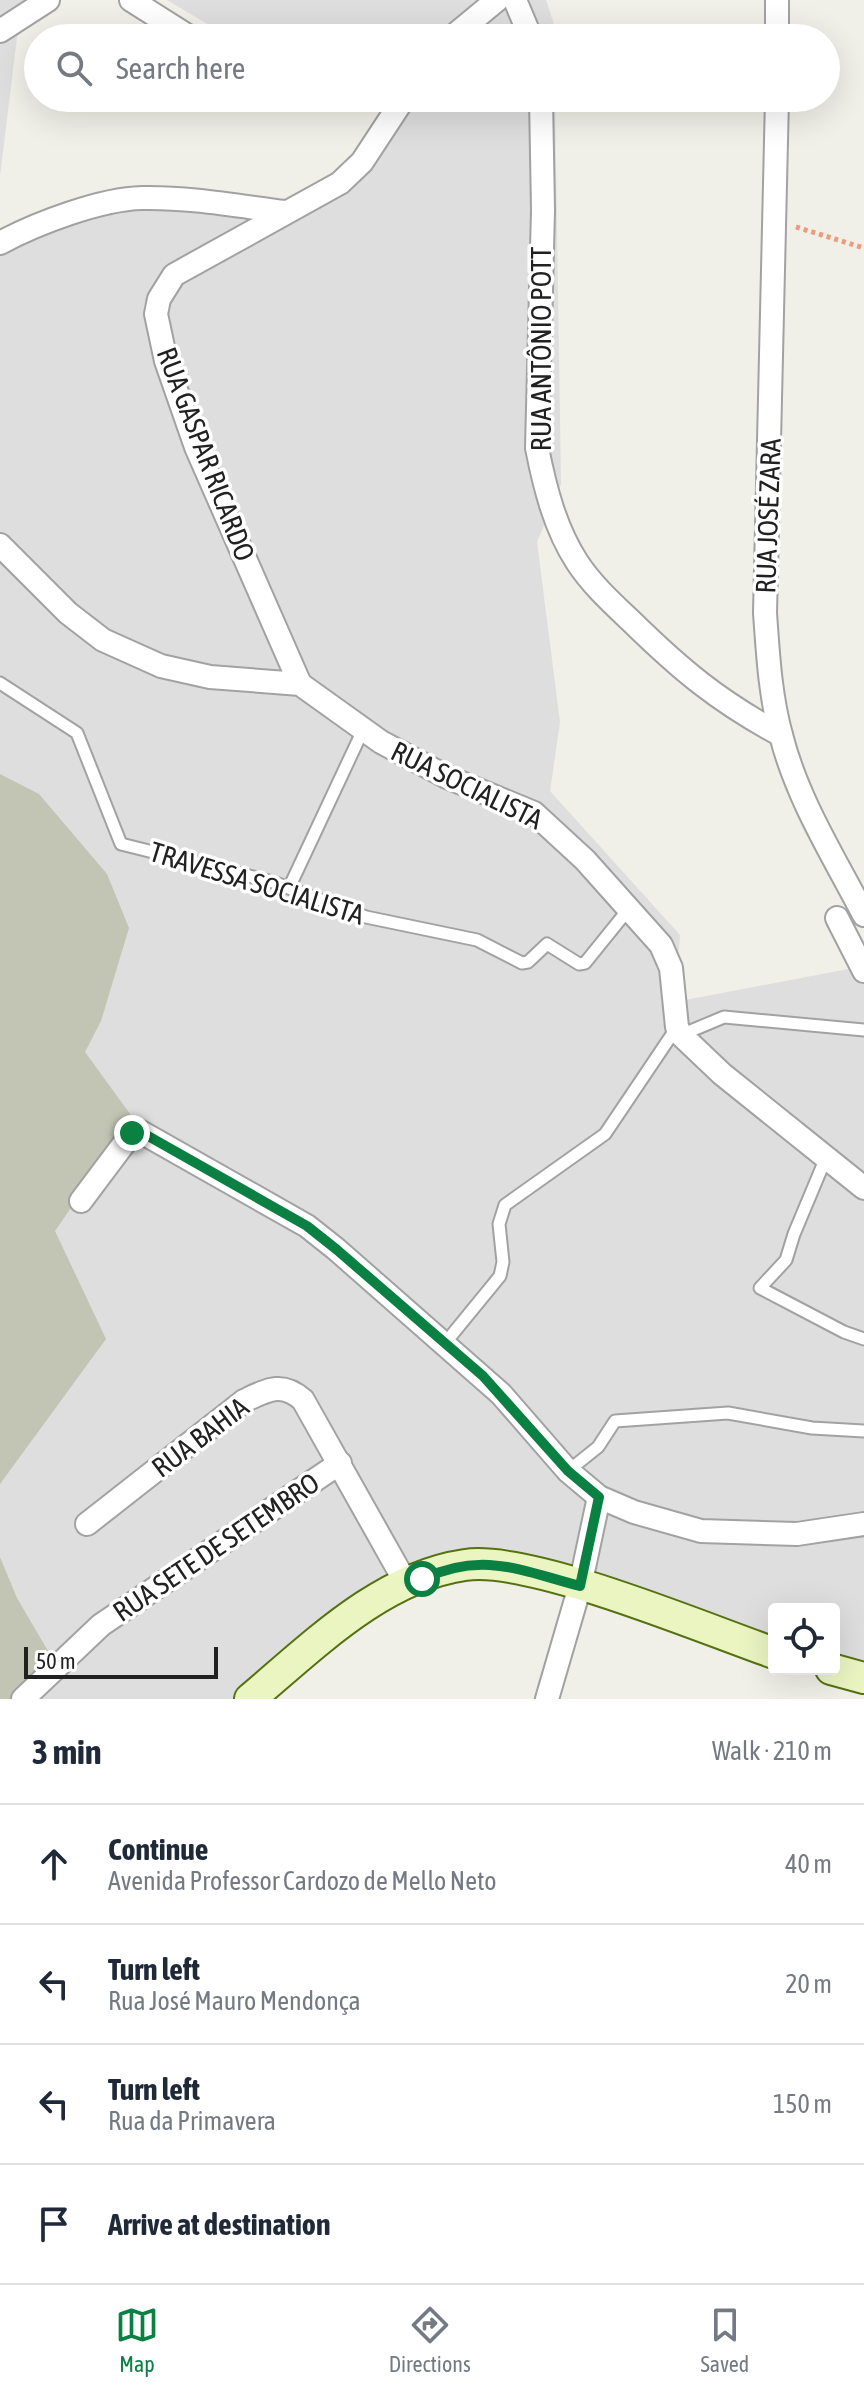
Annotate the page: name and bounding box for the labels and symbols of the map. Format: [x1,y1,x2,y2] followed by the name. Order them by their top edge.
[525,247,557,451] street label: RUA ANTÔNIO POTT
[151,343,261,565] street label: RUA GASPAR RICARDO
[749,438,787,594] street label: RUA JOSÉ ZARA
[386,735,548,836] street label: RUA SOCIALISTA
[146,835,368,931] street label: TRAVESSA SOCIALISTA
[114,1115,150,1151] route end
[146,1390,255,1484] street label: RUA BAHIA
[107,1466,325,1628] street label: RUA SETE DE SETEMBRO
[404,1561,440,1597] route start
[24,1643,218,1679] scale bar

